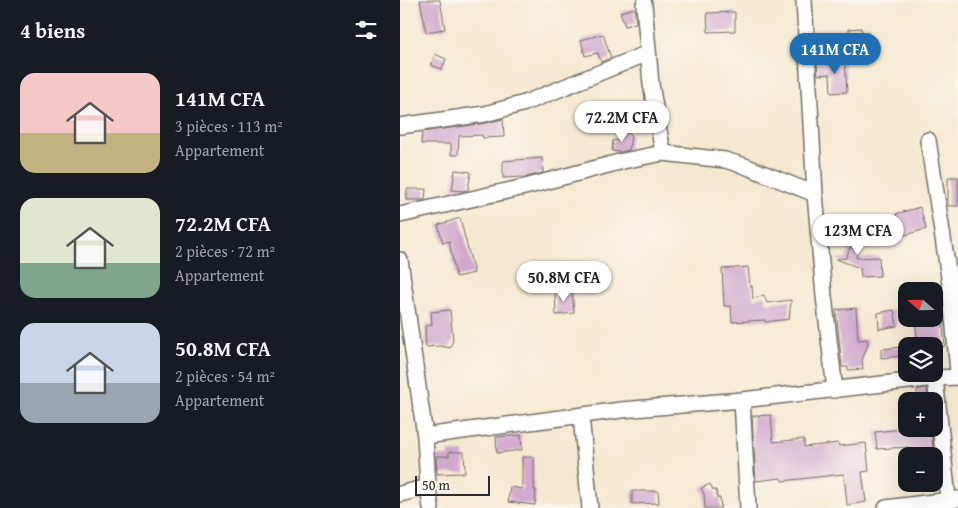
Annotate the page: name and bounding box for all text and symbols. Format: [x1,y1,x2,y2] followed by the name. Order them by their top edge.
[20,15,85,46] text: 4 biens
[352,16,380,44] icon: filters
[783,32,887,75] pin: 141M CFA
[801,37,869,61] text: 141M CFA
[175,83,265,114] text: 141M CFA
[60,93,120,153] icon: home
[565,100,679,143] pin: 72.2M CFA
[585,105,659,129] text: 72.2M CFA
[175,114,283,138] text: 3 pièces · 113 m²
[175,138,265,162] text: Appartement
[175,208,271,239] text: 72.2M CFA
[806,214,910,256] pin: 123M CFA
[60,218,120,278] icon: home
[824,218,892,242] text: 123M CFA
[175,239,275,263] text: 2 pièces · 72 m²
[507,260,621,303] pin: 50.8M CFA
[175,263,265,287] text: Appartement
[527,265,601,289] text: 50.8M CFA
[898,282,942,328] north arrow
[898,282,943,492] map controls
[175,333,271,364] text: 50.8M CFA
[898,337,943,382] button: layers
[60,343,120,403] icon: home
[175,364,275,388] text: 2 pièces · 54 m²
[175,388,265,412] text: Appartement
[898,392,943,437] button: +
[898,447,943,492] button: −
[415,473,490,496] scale bar
[422,475,450,495] text: 50 m

